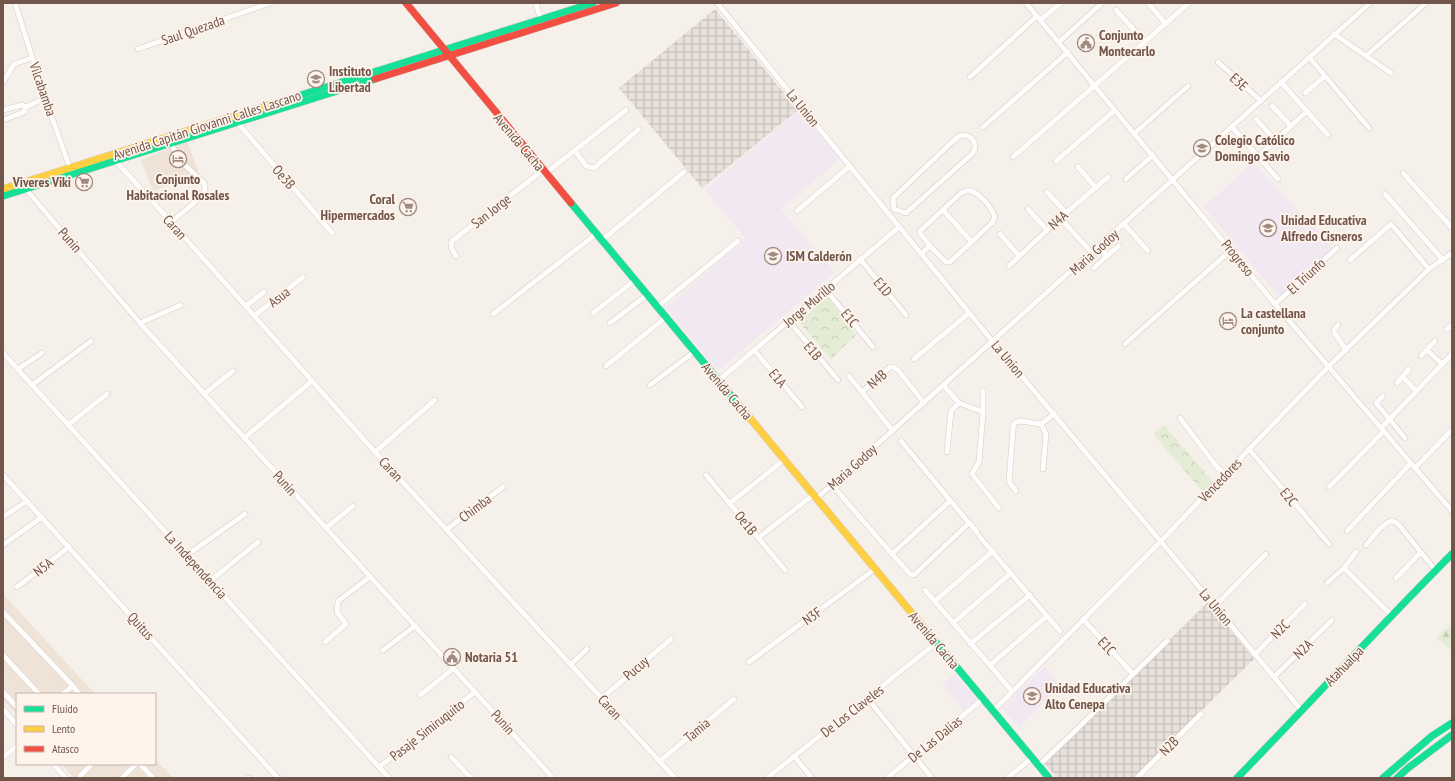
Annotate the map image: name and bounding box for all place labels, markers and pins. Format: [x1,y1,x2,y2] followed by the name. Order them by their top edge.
[1099,26,1155,60] place label: Conjunto Montecarlo
[1076,33,1096,53] public building icon: Conjunto Montecarlo
[329,62,371,96] place label: Instituto Libertad
[306,69,326,89] school or university icon: Instituto Libertad
[1215,131,1295,165] place label: Colegio Católico Domingo Savio
[1192,138,1212,158] school or university icon: Colegio Católico Domingo Savio
[168,149,188,169] hotel icon: Conjunto Habitacional Rosales
[127,170,229,204] place label: Conjunto Habitacional Rosales
[74,172,94,192] supermarket icon: Viveres Viki
[12,173,71,191] place label: Viveres Viki
[321,190,396,224] place label: Coral Hipermercados
[398,197,418,217] supermarket icon: Coral Hipermercados
[1280,211,1367,245] place label: Unidad Educativa Alfredo Cisneros
[1258,218,1278,238] school or university icon: Unidad Educativa Alfredo Cisneros
[763,246,783,266] school or university icon: ISM Calderón
[786,247,852,265] place label: ISM Calderón
[1241,304,1306,338] place label: La castellana conjunto
[1218,311,1238,331] hotel icon: La castellana conjunto
[442,647,462,667] public building icon: Notaria 51
[465,648,518,666] place label: Notaria 51
[1044,679,1131,713] place label: Unidad Educativa Alto Cenepa
[1022,686,1042,706] school or university icon: Unidad Educativa Alto Cenepa

